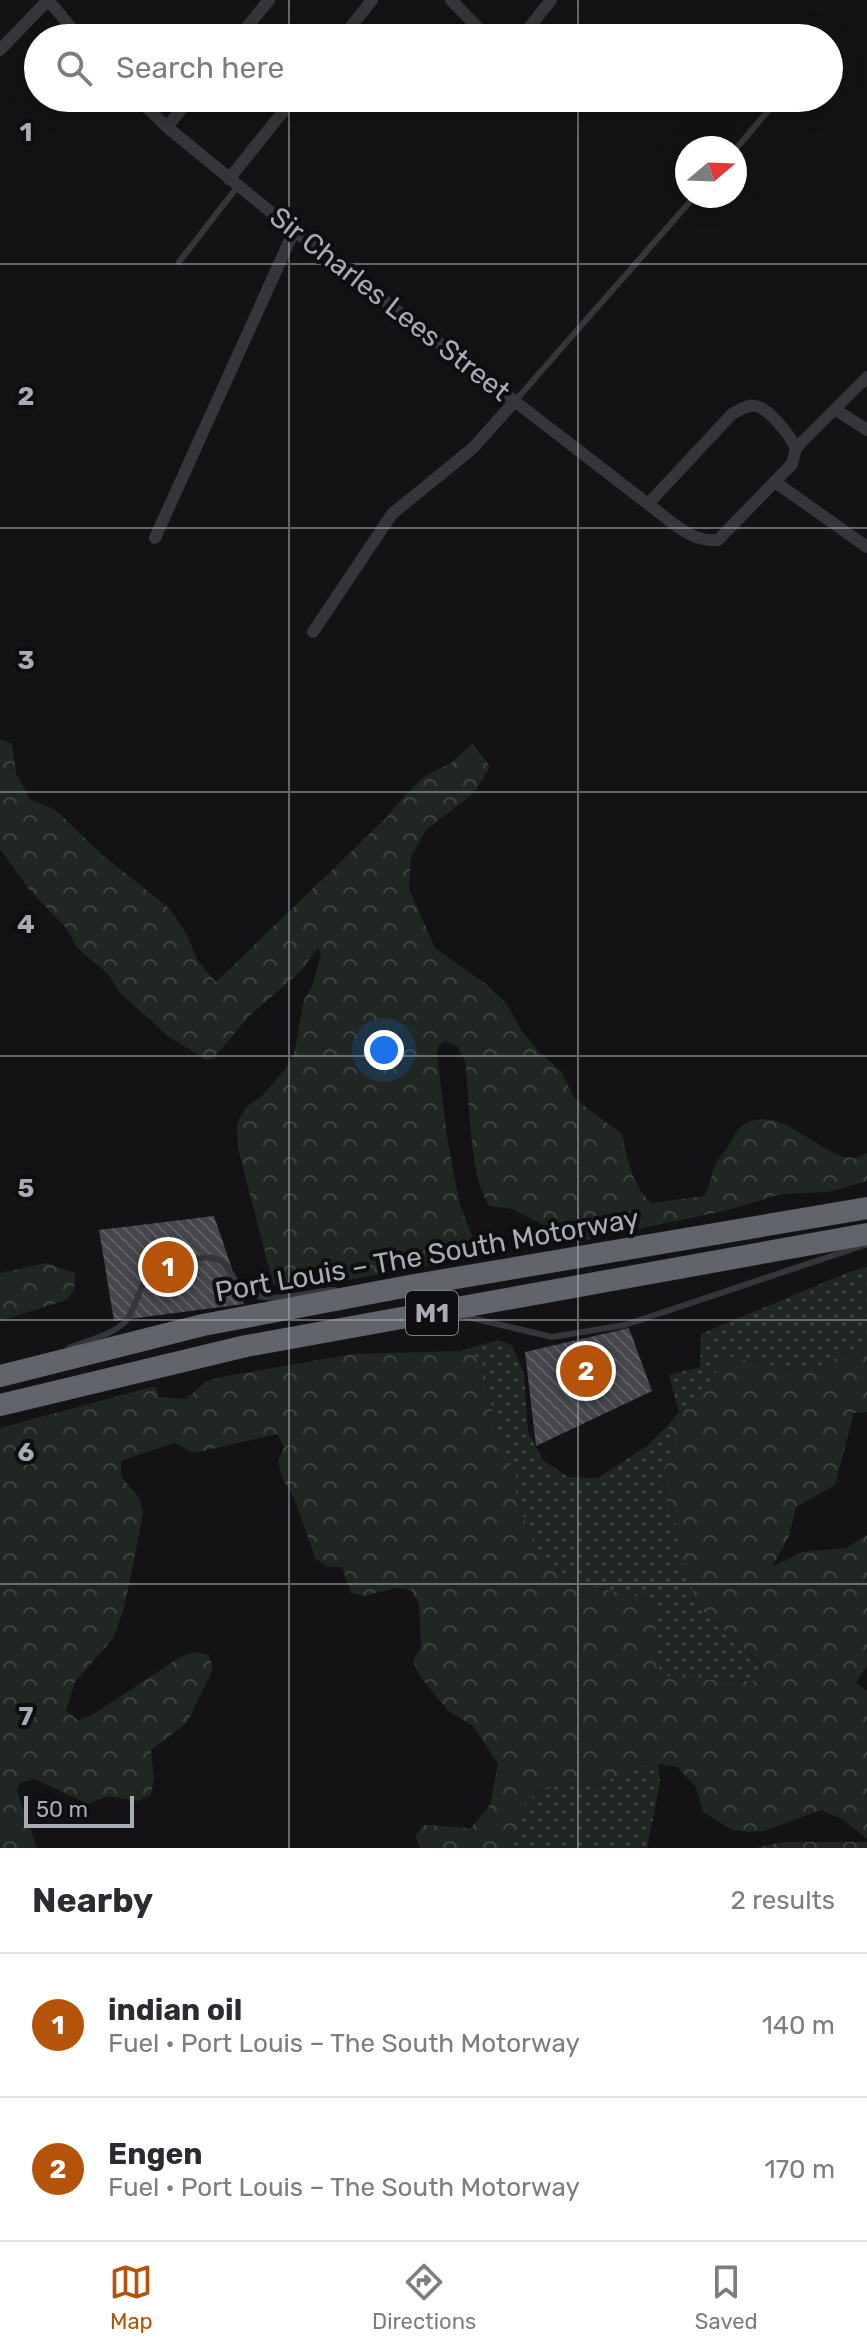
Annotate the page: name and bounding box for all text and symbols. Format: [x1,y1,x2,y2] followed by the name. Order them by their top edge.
[24,24,843,112] search box
[52,46,96,90] icon: search
[116,50,284,86] text: Search here
[20,117,32,148] text: 1
[675,136,747,208] north arrow
[263,200,517,408] street label: Sir Charles Lees Street
[18,381,34,412] text: 2
[17,645,35,676] text: 3
[17,909,35,940] text: 4
[364,1030,404,1070] your location
[18,1173,34,1204] text: 5
[213,1201,641,1309] street label: Port Louis – The South Motorway
[142,1237,194,1297] pin: 1
[406,1291,458,1335] road number: M1
[560,1341,612,1401] pin: 2
[18,1437,35,1468] text: 6
[19,1701,34,1732] text: 7
[24,1792,134,1828] scale bar
[36,1796,88,1823] text: 50 m
[32,1880,153,1921] text: Nearby
[731,1885,835,1916] text: 2 results
[108,1992,242,2028] text: indian oil
[52,2010,64,2041] text: 1
[762,2010,835,2041] text: 140 m
[108,2028,580,2059] text: Fuel · Port Louis – The South Motorway
[108,2136,203,2172] text: Engen
[50,2154,66,2185] text: 2
[765,2154,835,2185] text: 170 m
[108,2172,580,2203] text: Fuel · Port Louis – The South Motorway
[109,2260,153,2335] tab: Map
[372,2260,476,2335] tab: Directions
[695,2260,758,2335] tab: Saved

